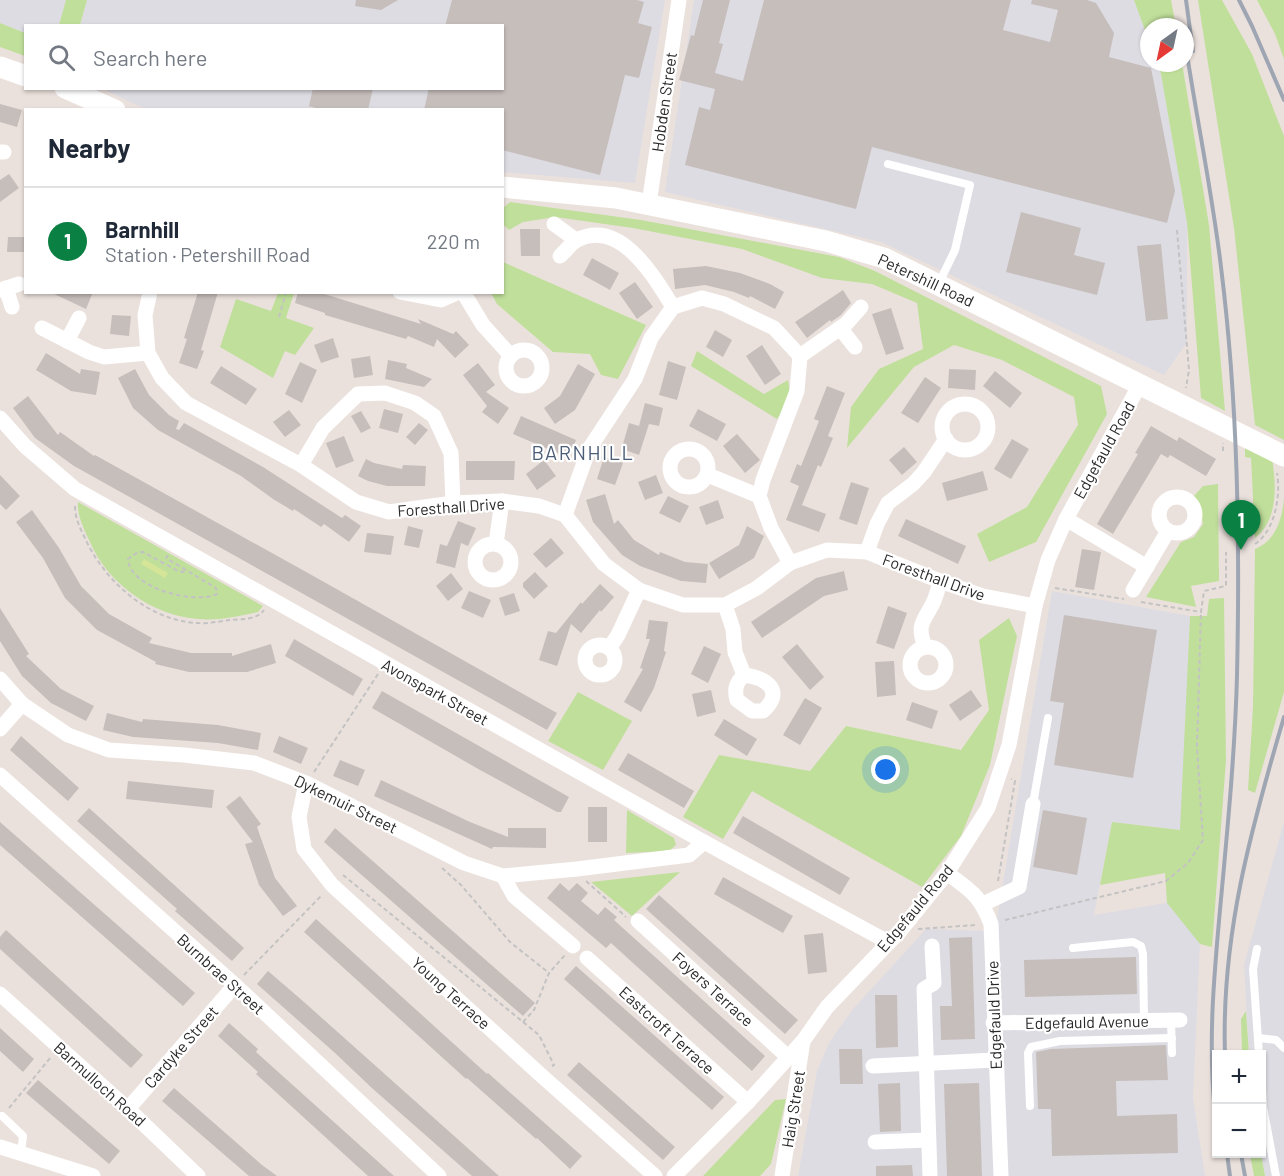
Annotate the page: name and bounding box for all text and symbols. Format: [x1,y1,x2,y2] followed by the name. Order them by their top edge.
[1140,18,1194,72] north arrow
[24,24,504,90] search box
[45,41,78,74] icon: search
[93,44,207,70] text: Search here
[647,51,680,153] street label: Hobden Street
[48,132,130,163] text: Nearby
[105,216,179,242] text: Barnhill
[64,229,71,253] text: 1
[427,229,480,253] text: 220 m
[105,242,310,266] text: Station · Petershill Road
[875,249,977,310] street label: Petershill Road
[1069,398,1138,502] street label: Edgefauld Road
[532,440,634,464] district label: BARNHILL
[397,493,505,520] street label: Foresthall Drive
[1222,500,1260,550] pin: 1
[880,549,988,604] street label: Foresthall Drive
[378,654,492,729] street label: Avonspark Street
[871,755,900,784] your location
[292,770,401,837] street label: Dykemuir Street
[872,860,957,955] street label: Edgefauld Road
[174,929,269,1018] street label: Burnbrae Street
[669,947,758,1030] street label: Foyers Terrace
[408,952,494,1033] street label: Young Terrace
[982,960,1005,1070] street label: Edgefauld Drive
[616,982,719,1077] street label: Eastcroft Terrace
[140,1002,222,1092] street label: Cardyke Street
[1025,1011,1149,1032] street label: Edgefauld Avenue
[50,1037,150,1130] street label: Barmulloch Road
[1212,1050,1266,1158] map controls
[1212,1050,1266,1104] button: +
[777,1069,808,1149] street label: Haig Street
[1212,1104,1266,1158] button: −

